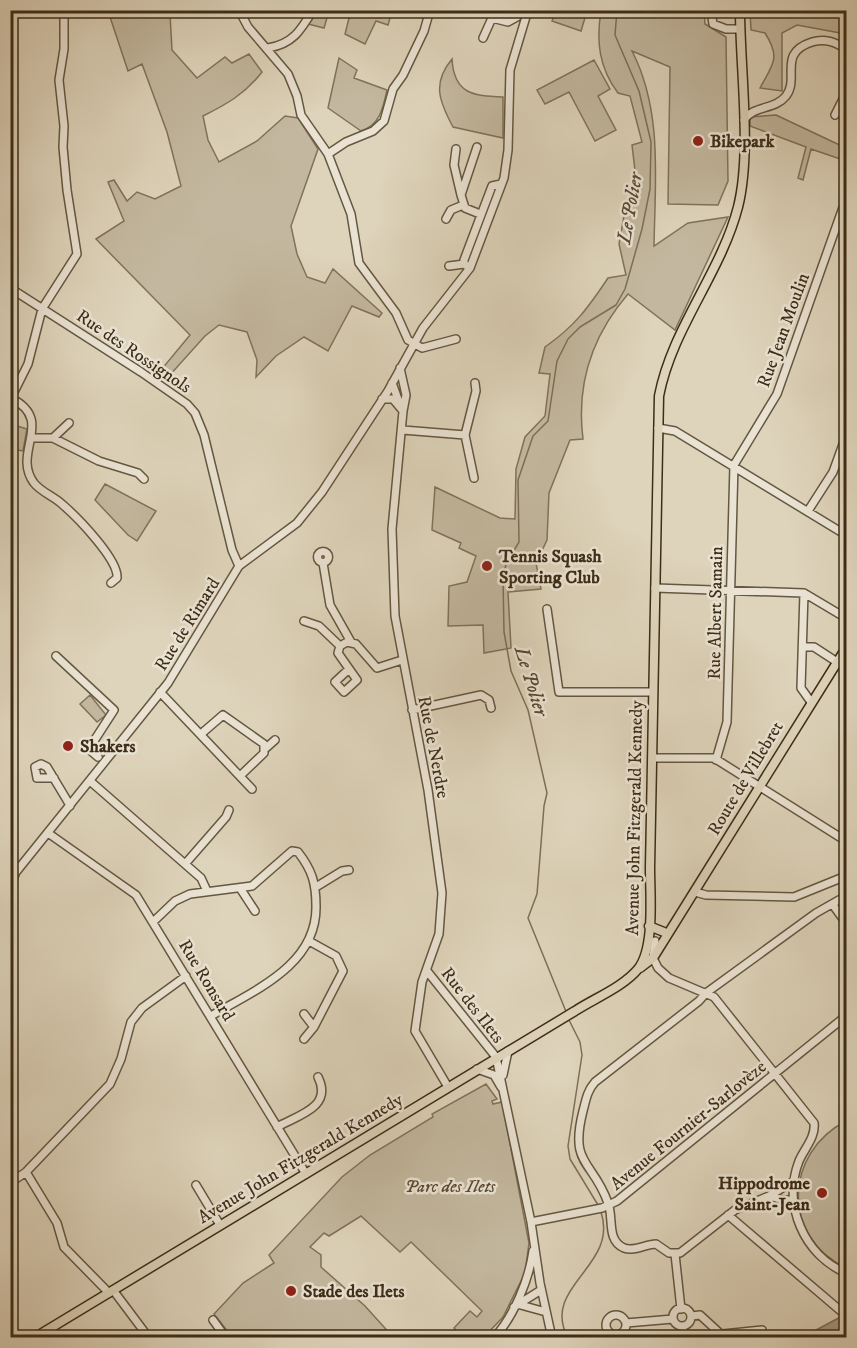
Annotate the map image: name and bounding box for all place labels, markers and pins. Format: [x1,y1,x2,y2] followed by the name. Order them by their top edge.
[710,131,775,153] place label: Bikepark
[691,134,705,148] marker: Bikepark
[498,546,602,589] place label: Tennis Squash Sporting Club
[480,559,494,573] marker: Tennis Squash Sporting Club
[80,736,135,758] place label: Shakers
[61,739,75,753] marker: Shakers
[718,1173,811,1216] place label: Hippodrome Saint-Jean
[815,1186,829,1200] marker: Hippodrome Saint-Jean
[303,1281,404,1303] place label: Stade des Ilets
[284,1284,298,1298] marker: Stade des Ilets

